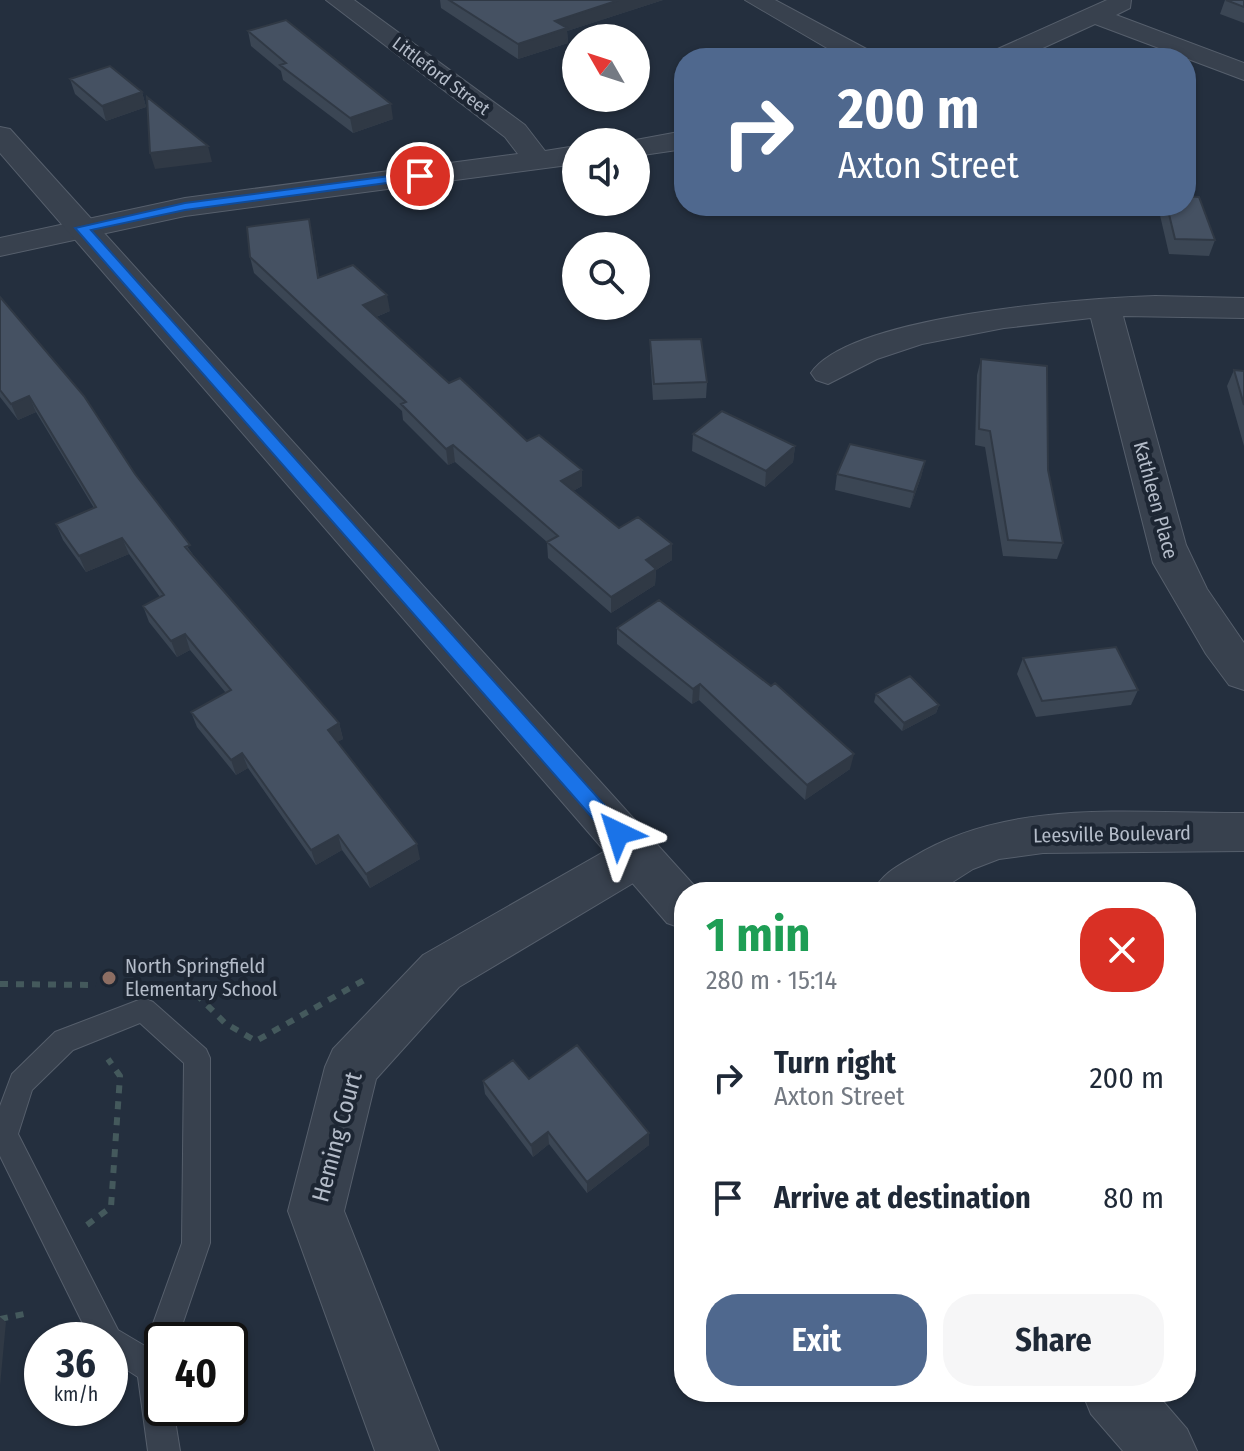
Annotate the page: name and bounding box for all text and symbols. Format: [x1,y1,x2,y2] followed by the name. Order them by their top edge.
[562,24,650,112] north arrow
[562,24,650,320] map controls
[388,32,494,120] street label: Littleford Street
[838,76,979,143] text: 200 m
[706,80,810,184] icon: right
[562,128,650,216] button: sound
[386,142,454,210] pin
[838,144,1019,188] text: Axton Street
[398,154,442,198] icon: arrive
[562,232,650,320] button: search
[1129,439,1183,561] street label: Kathleen Place
[576,791,660,875] position arrow
[1033,821,1191,847] street label: Leesville Boulevard
[706,906,811,964] text: 1 min
[1080,908,1164,992] button: close
[125,954,277,1001] place label: North Springfield Elementary School
[706,965,837,996] text: 280 m · 15:14
[100,969,118,987] marker: North Springfield Elementary School
[774,1045,896,1081] text: Turn right
[706,1056,750,1100] icon: right
[1089,1060,1164,1096] text: 200 m
[306,1069,368,1205] street label: Heming Court
[774,1081,905,1112] text: Axton Street
[706,1176,750,1220] icon: arrive
[774,1180,1031,1216] text: Arrive at destination
[1103,1180,1164,1216] text: 80 m
[706,1294,927,1386] button: Exit
[943,1294,1164,1386] button: Share
[144,1322,248,1426] speed limit sign: 40
[56,1340,96,1388] text: 36
[54,1382,98,1406] text: km/h

